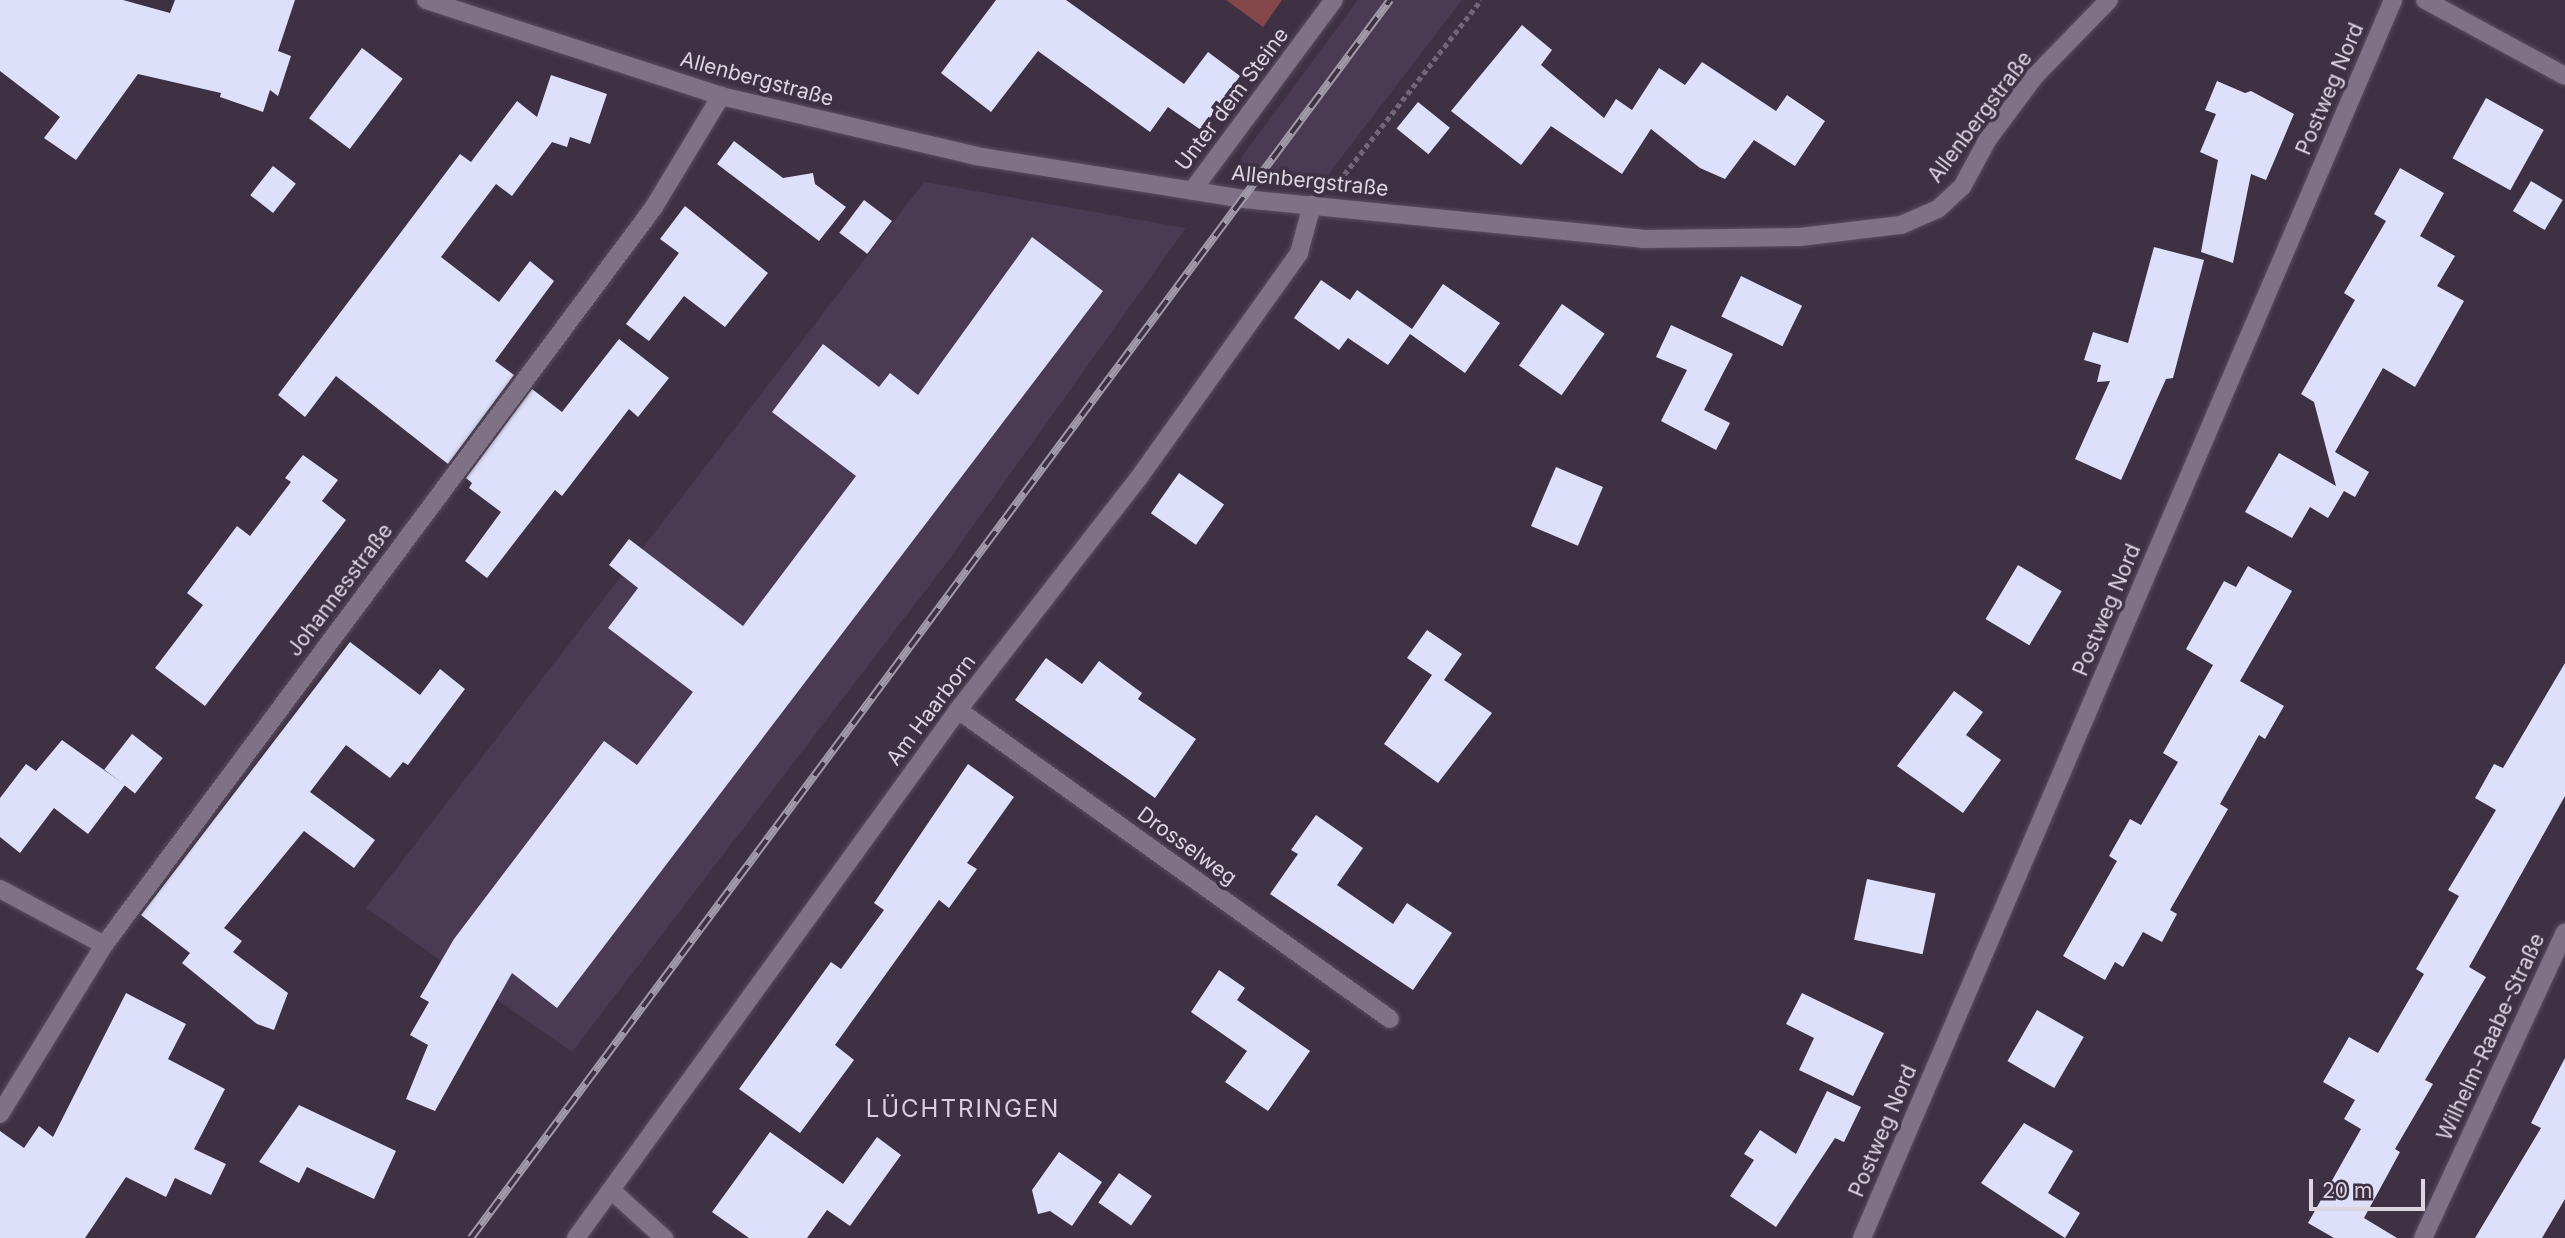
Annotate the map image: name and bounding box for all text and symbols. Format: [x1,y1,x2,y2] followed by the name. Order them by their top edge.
[2291,19,2369,159] street label: Postweg Nord
[1170,23,1294,175] street label: Unter dem Steine
[678,46,836,112] street label: Allenbergstraße
[1922,46,2038,188] street label: Allenbergstraße
[1230,160,1390,202] street label: Allenbergstraße
[282,519,398,661] street label: Johannesstraße
[2068,540,2146,680] street label: Postweg Nord
[881,650,981,770] street label: Am Haarborn
[1132,802,1242,890] street label: Drosselweg
[2432,929,2550,1145] street label: Wilhelm-Raabe-Straße
[1844,1061,1922,1201] street label: Postweg Nord
[867,1095,1059,1123] district label: LÜCHTRINGEN
[2313,1164,2428,1208] scale bar
[2322,1178,2372,1203] text: 20 m

